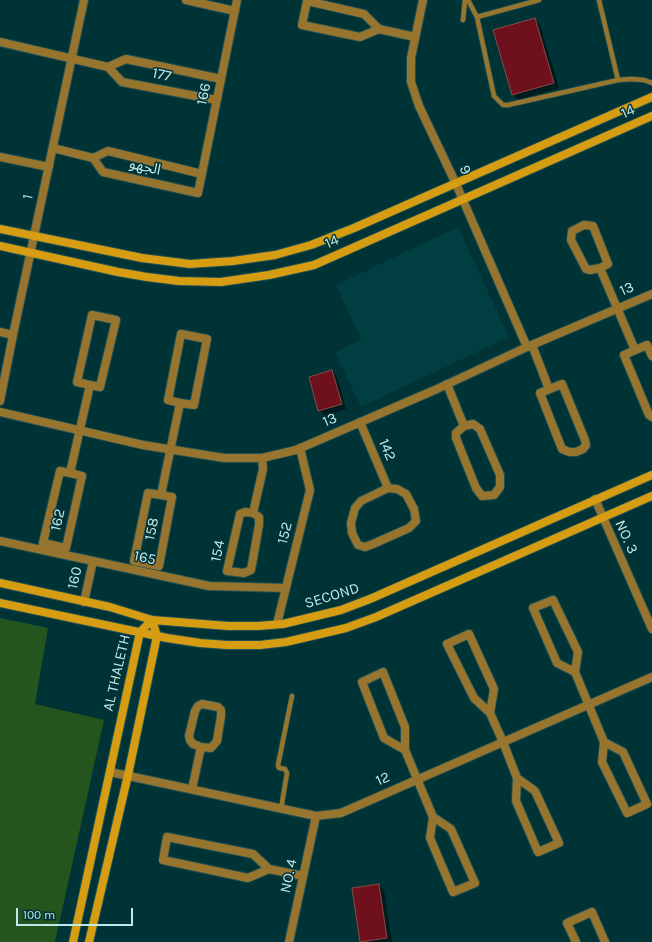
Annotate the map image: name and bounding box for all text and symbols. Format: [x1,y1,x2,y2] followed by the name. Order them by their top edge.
[151,64,173,86] street label: 177
[193,81,215,107] street label: 166
[618,101,638,123] street label: 14
[128,155,162,179] street label: الجهو
[455,162,475,178] street label: 9
[19,193,37,201] street label: 1
[322,231,342,253] street label: 14
[617,278,637,300] street label: 13
[320,409,340,431] street label: 13
[374,436,400,464] street label: 142
[47,507,69,533] street label: 162
[141,516,163,542] street label: 158
[611,517,641,557] street label: NO. 3
[274,520,296,546] street label: 152
[207,539,229,563] street label: 154
[132,547,158,569] street label: 165
[64,565,86,591] street label: 160
[302,579,362,613] street label: SECOND
[99,633,135,713] street label: AL THALETH
[373,768,393,790] street label: 12
[277,857,301,895] street label: NO. 4
[18,900,135,926] scale bar
[23,908,55,922] text: 100 m

